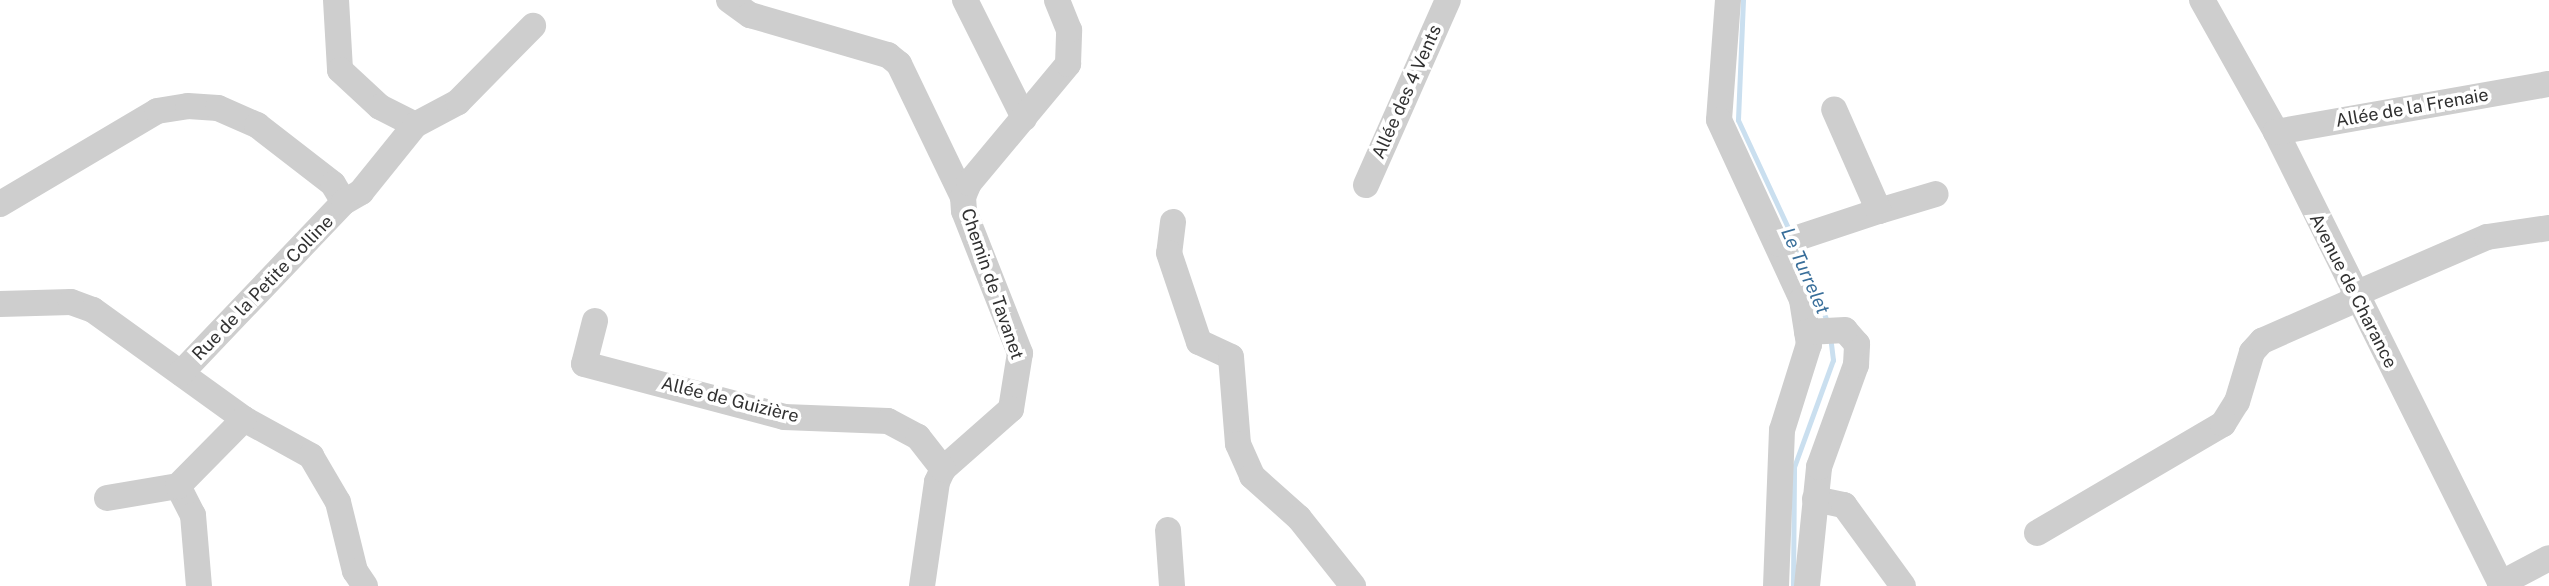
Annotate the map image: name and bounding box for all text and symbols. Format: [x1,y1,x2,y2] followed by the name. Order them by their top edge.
[1368,21,1446,163] street label: Allée des 4 Vents
[2334,84,2490,132] street label: Allée de la Frenaie
[956,206,1028,362] street label: Chemin de Tavanet
[2305,210,2401,372] street label: Avenue de Charance
[188,211,338,365] street label: Rue de la Petite Colline
[1776,224,1834,318] water label: Le Turrelet
[659,372,801,428] street label: Allée de Guizière

